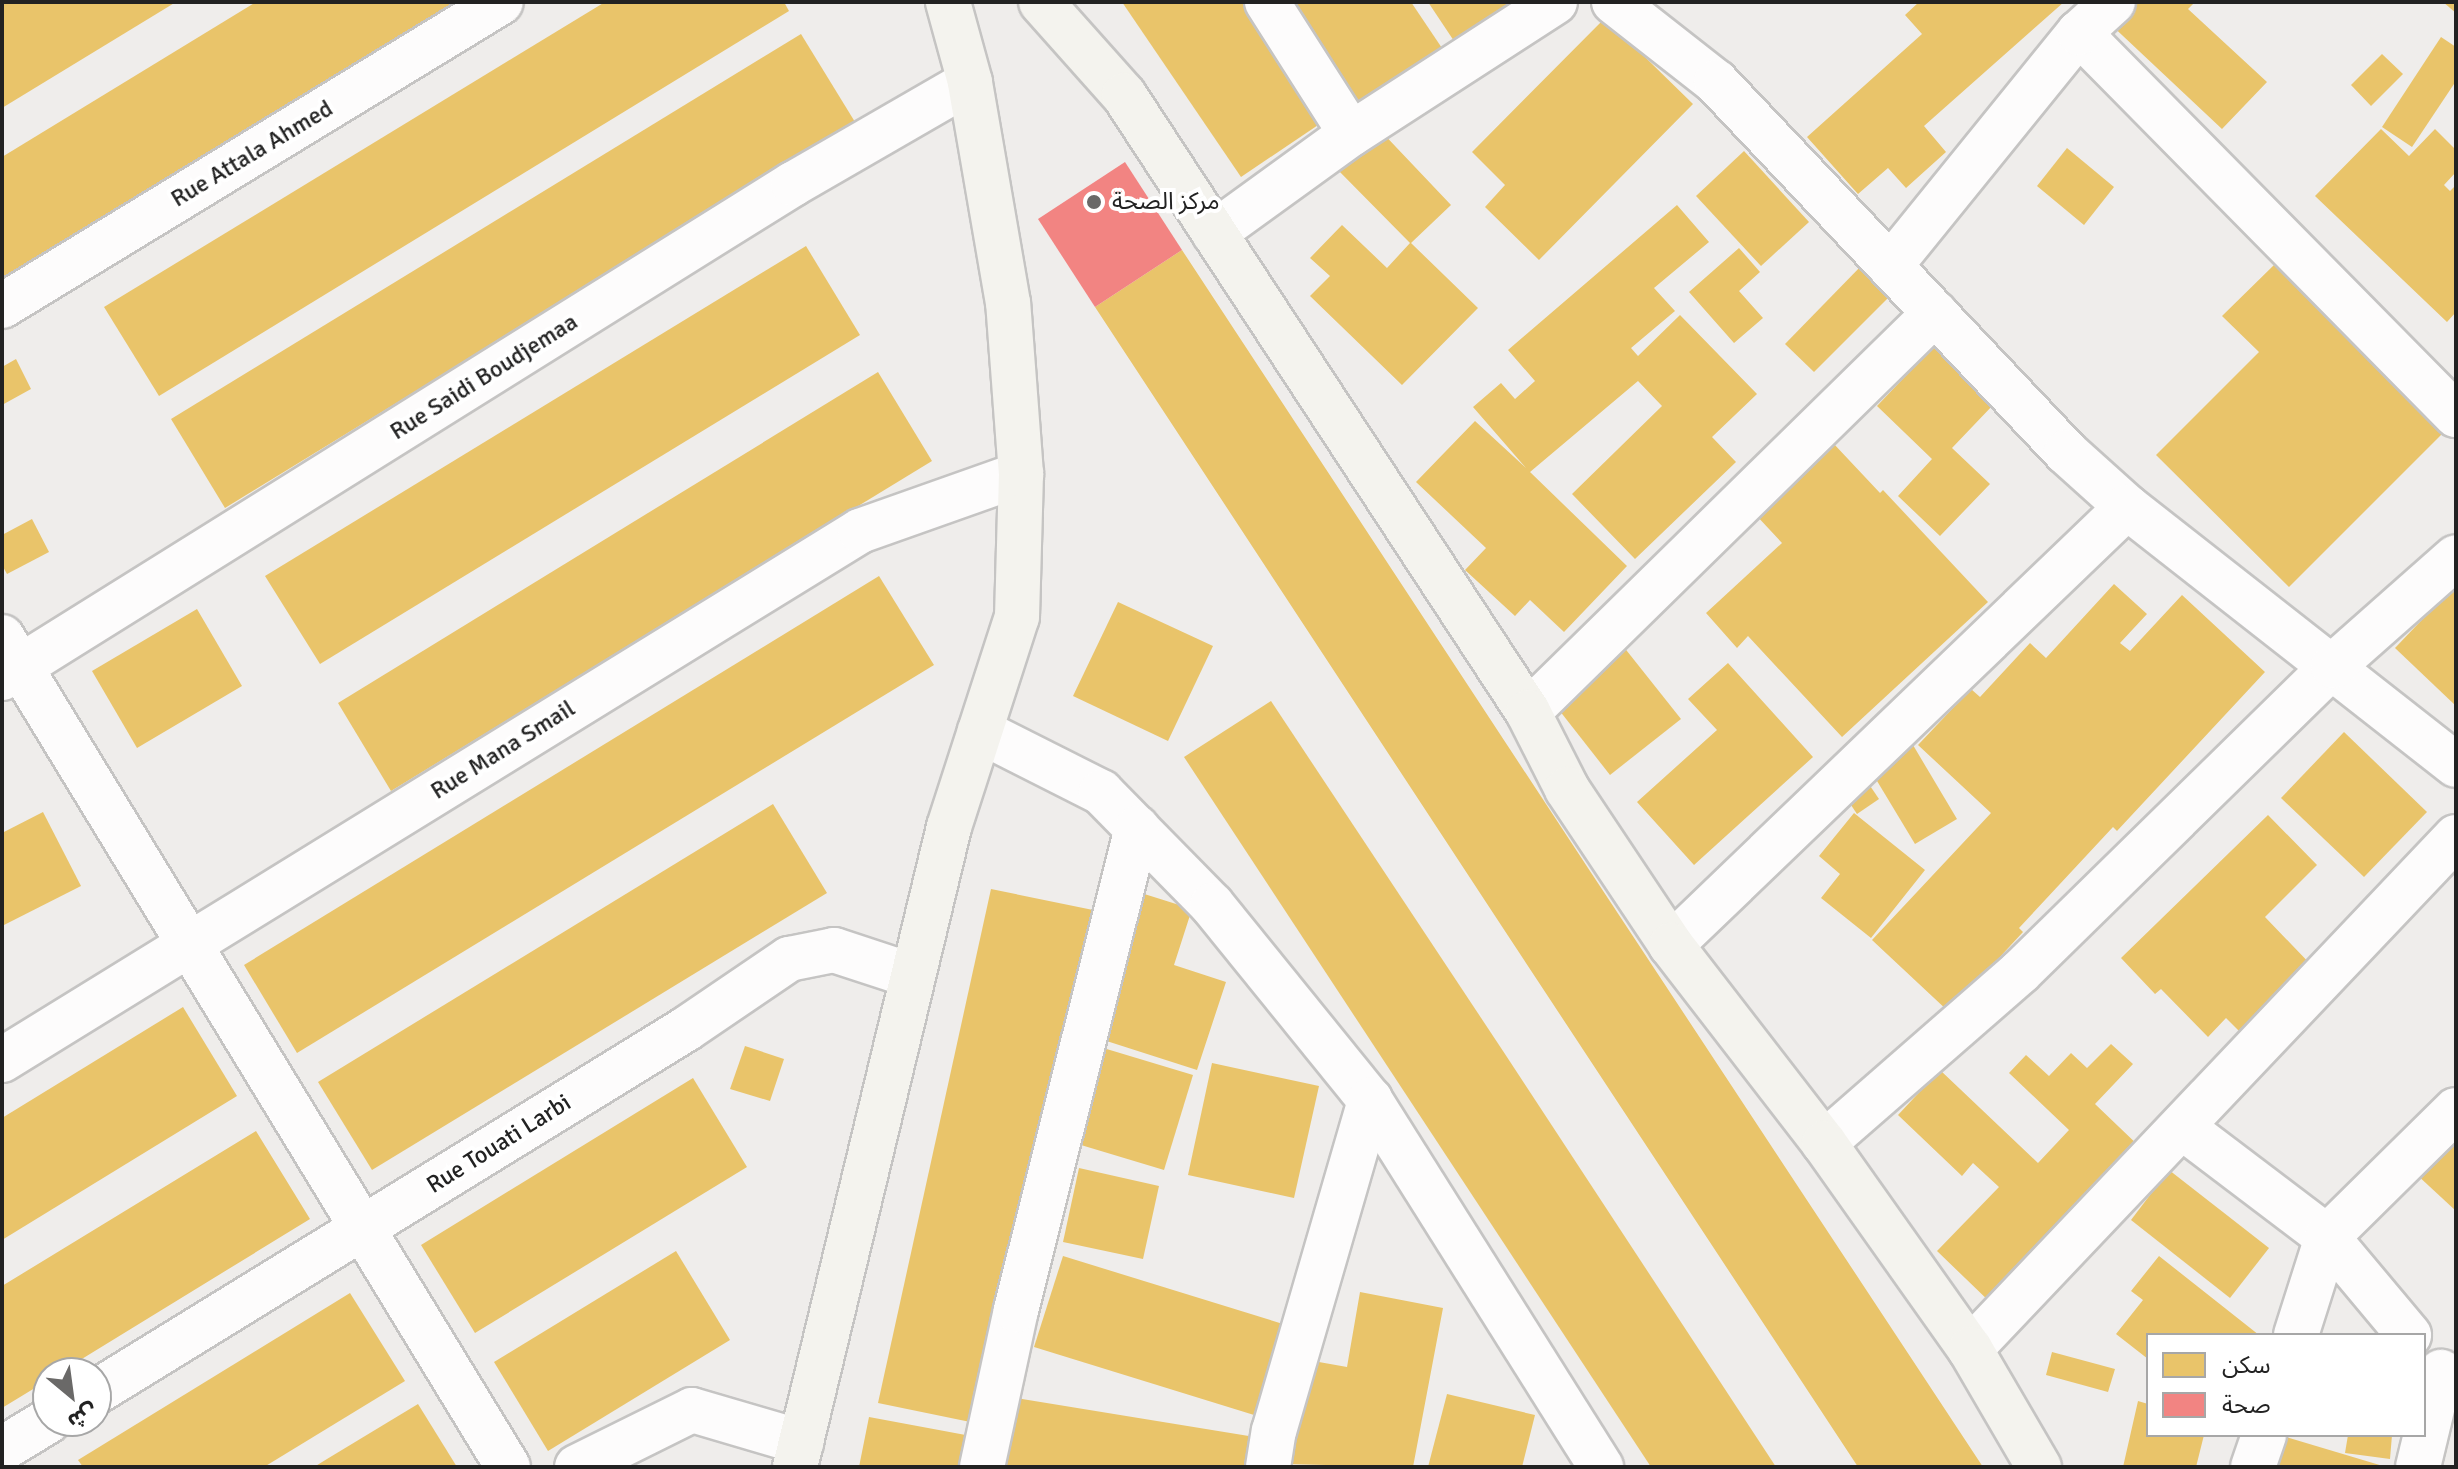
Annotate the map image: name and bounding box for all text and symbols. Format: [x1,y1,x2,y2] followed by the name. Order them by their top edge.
[166,94,338,214] street label: Rue Attala Ahmed
[1112,188,1219,216] place label: مركز الصحة
[1083,191,1105,213] marker: مركز الصحة
[385,308,583,446] street label: Rue Saidi Boudjemaa
[426,694,580,806] street label: Rue Mana Smail
[422,1088,576,1200] street label: Rue Touati Larbi
[2146,1333,2426,1437] legend
[2222,1350,2271,1380] text: سكن
[32,1357,112,1437] north arrow
[2222,1390,2271,1420] text: صحة
[63,1398,103,1436] text: ش

